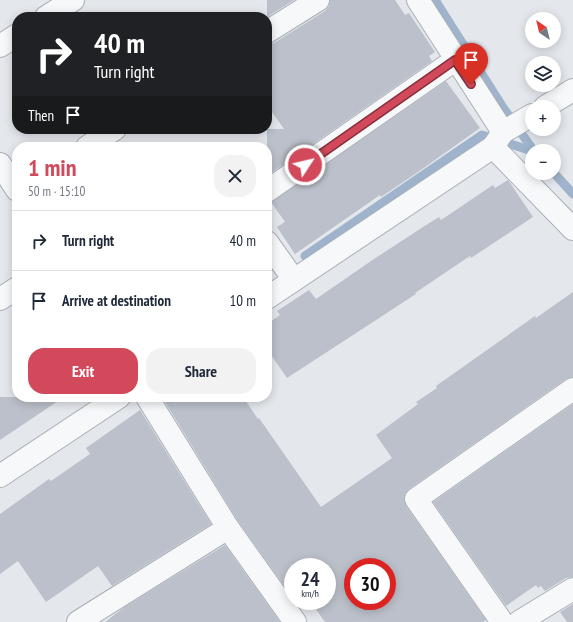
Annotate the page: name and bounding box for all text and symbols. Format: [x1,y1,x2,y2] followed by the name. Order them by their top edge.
[525,12,561,48] north arrow
[525,12,561,180] map controls
[94,24,145,61] text: 40 m
[28,28,80,80] icon: right
[454,43,488,84] pin
[460,49,482,71] icon: arrive
[525,56,561,92] button: layers
[94,60,154,83] text: Turn right
[525,100,561,136] button: +
[62,104,84,126] icon: arrive
[28,106,54,125] text: Then
[284,144,326,186] position arrow
[525,144,561,180] button: −
[28,152,76,183] text: 1 min
[214,155,256,197] button: close
[28,183,85,200] text: 50 m · 15:10
[28,230,50,252] icon: right
[62,231,114,250] text: Turn right
[230,231,256,250] text: 40 m
[28,290,50,312] icon: arrive
[62,291,171,310] text: Arrive at destination
[230,291,256,310] text: 10 m
[28,348,138,394] button: Exit
[146,348,256,394] button: Share
[344,558,396,610] speed limit sign: 30
[300,566,320,592] text: 24
[301,587,319,600] text: km/h

